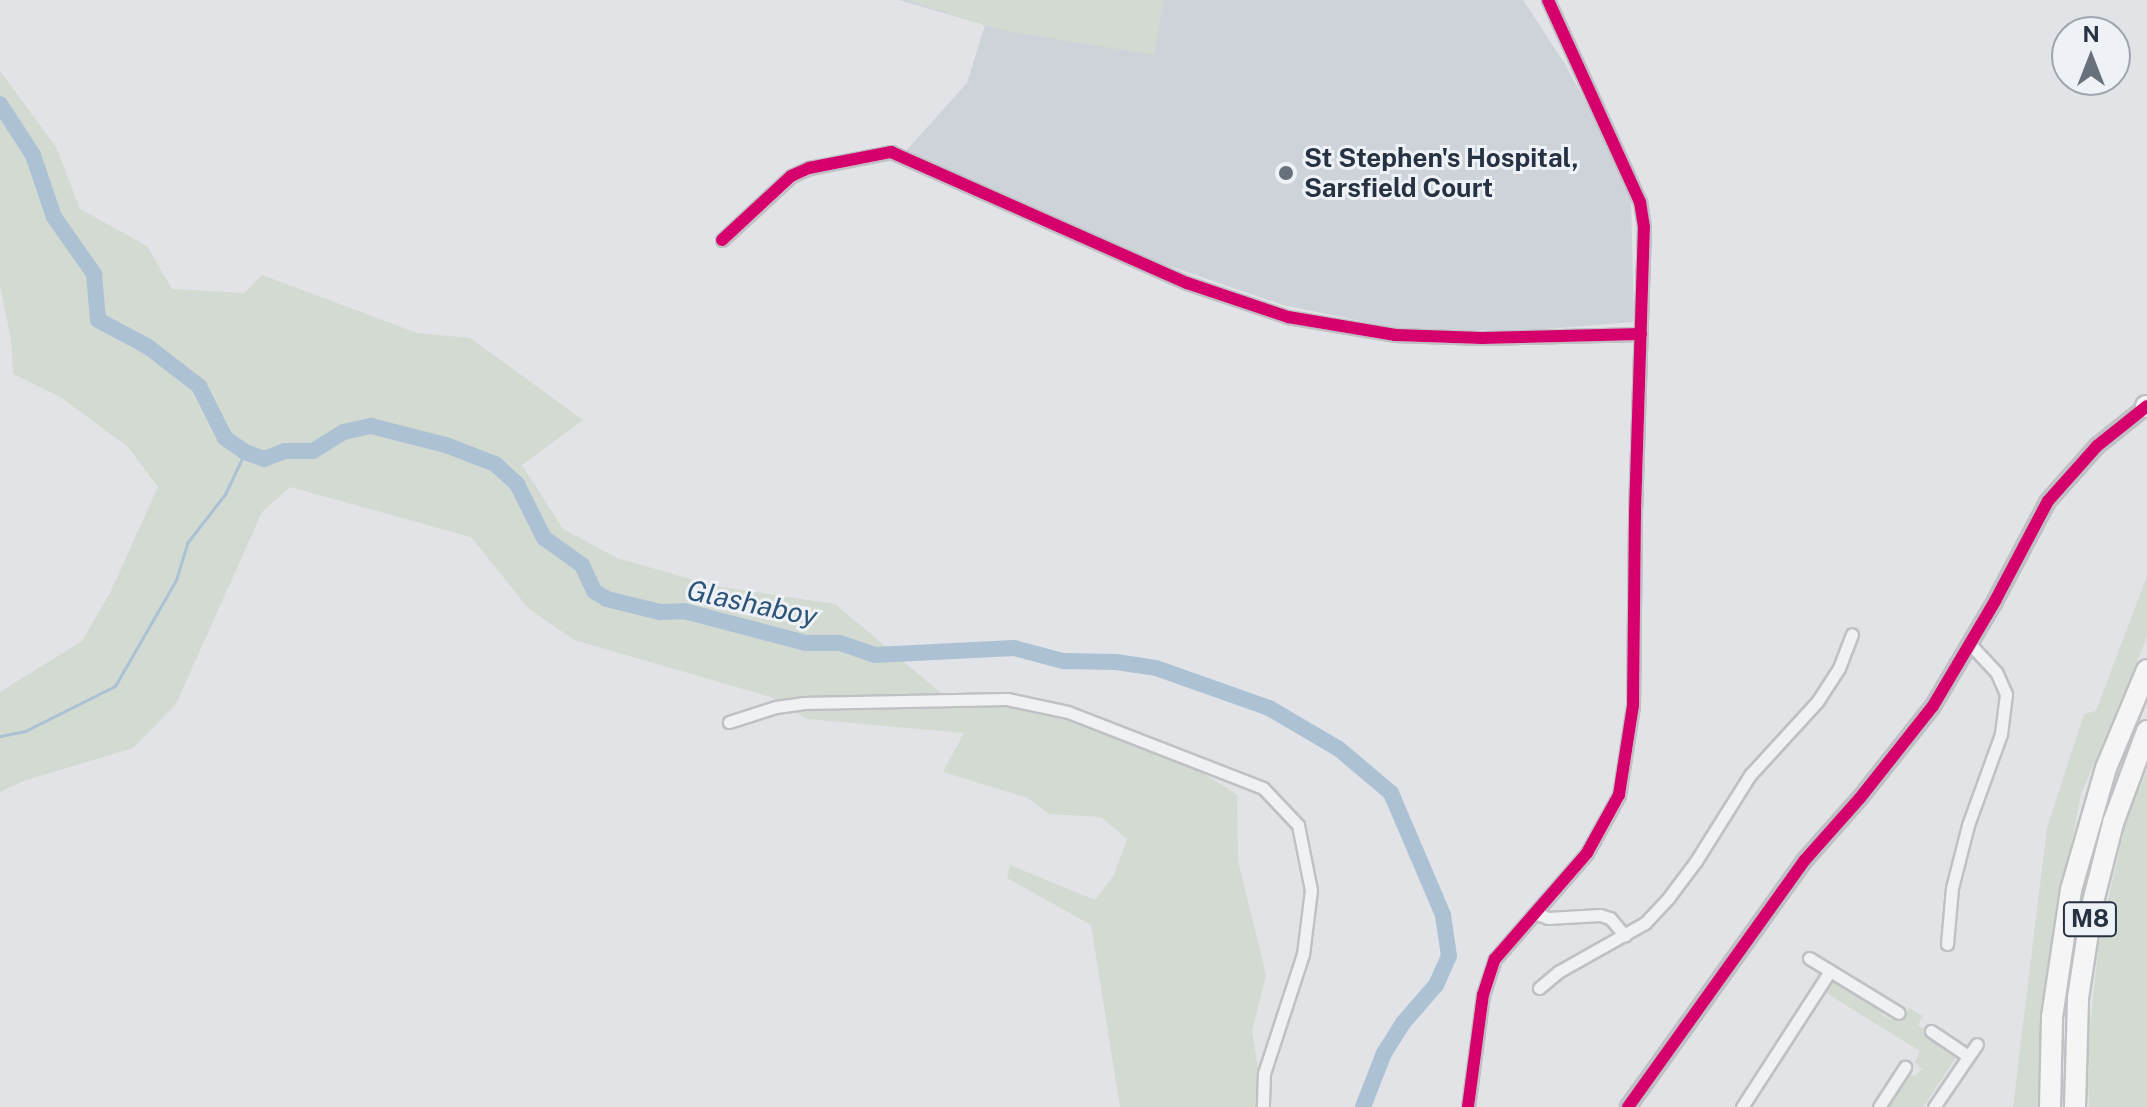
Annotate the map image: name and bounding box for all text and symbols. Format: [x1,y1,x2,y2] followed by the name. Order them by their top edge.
[2051,16,2131,96] north arrow
[2082,21,2100,47] text: N
[1304,142,1579,204] place label: St Stephen's Hospital, Sarsfield Court
[1275,162,1297,184] marker: St Stephen's Hospital, Sarsfield Court
[684,573,820,633] water label: Glashaboy
[2062,899,2118,939] road number: M8

